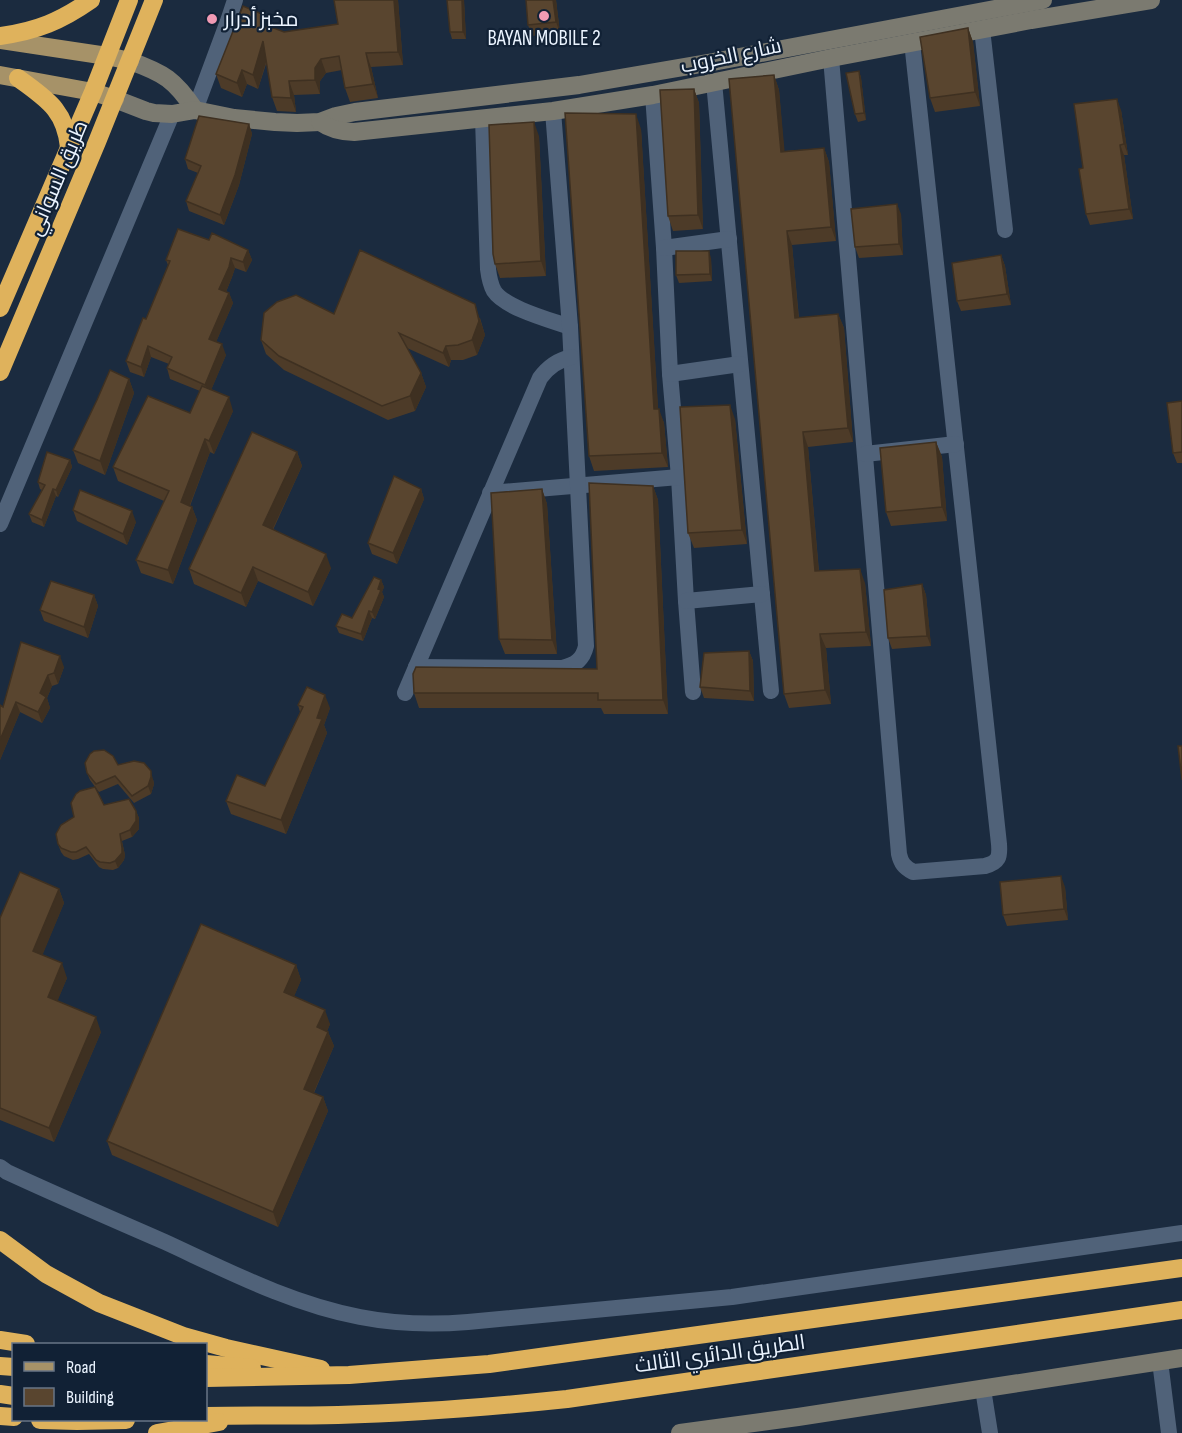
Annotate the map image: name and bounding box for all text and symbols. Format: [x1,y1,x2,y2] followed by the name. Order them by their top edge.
[223,6,298,32] place label: مخبز أدرار
[537,9,551,23] marker: BAYAN MOBILE 2
[205,12,219,26] marker: مخبز أدرار
[487,26,601,51] place label: BAYAN MOBILE 2
[678,33,784,80] street label: شارع الخروب
[23,117,96,241] street label: طريق السواني
[633,1330,807,1381] street label: الطريق الدائري الثالث
[12,1343,207,1421] legend
[66,1357,96,1378] text: Road
[66,1387,114,1408] text: Building

